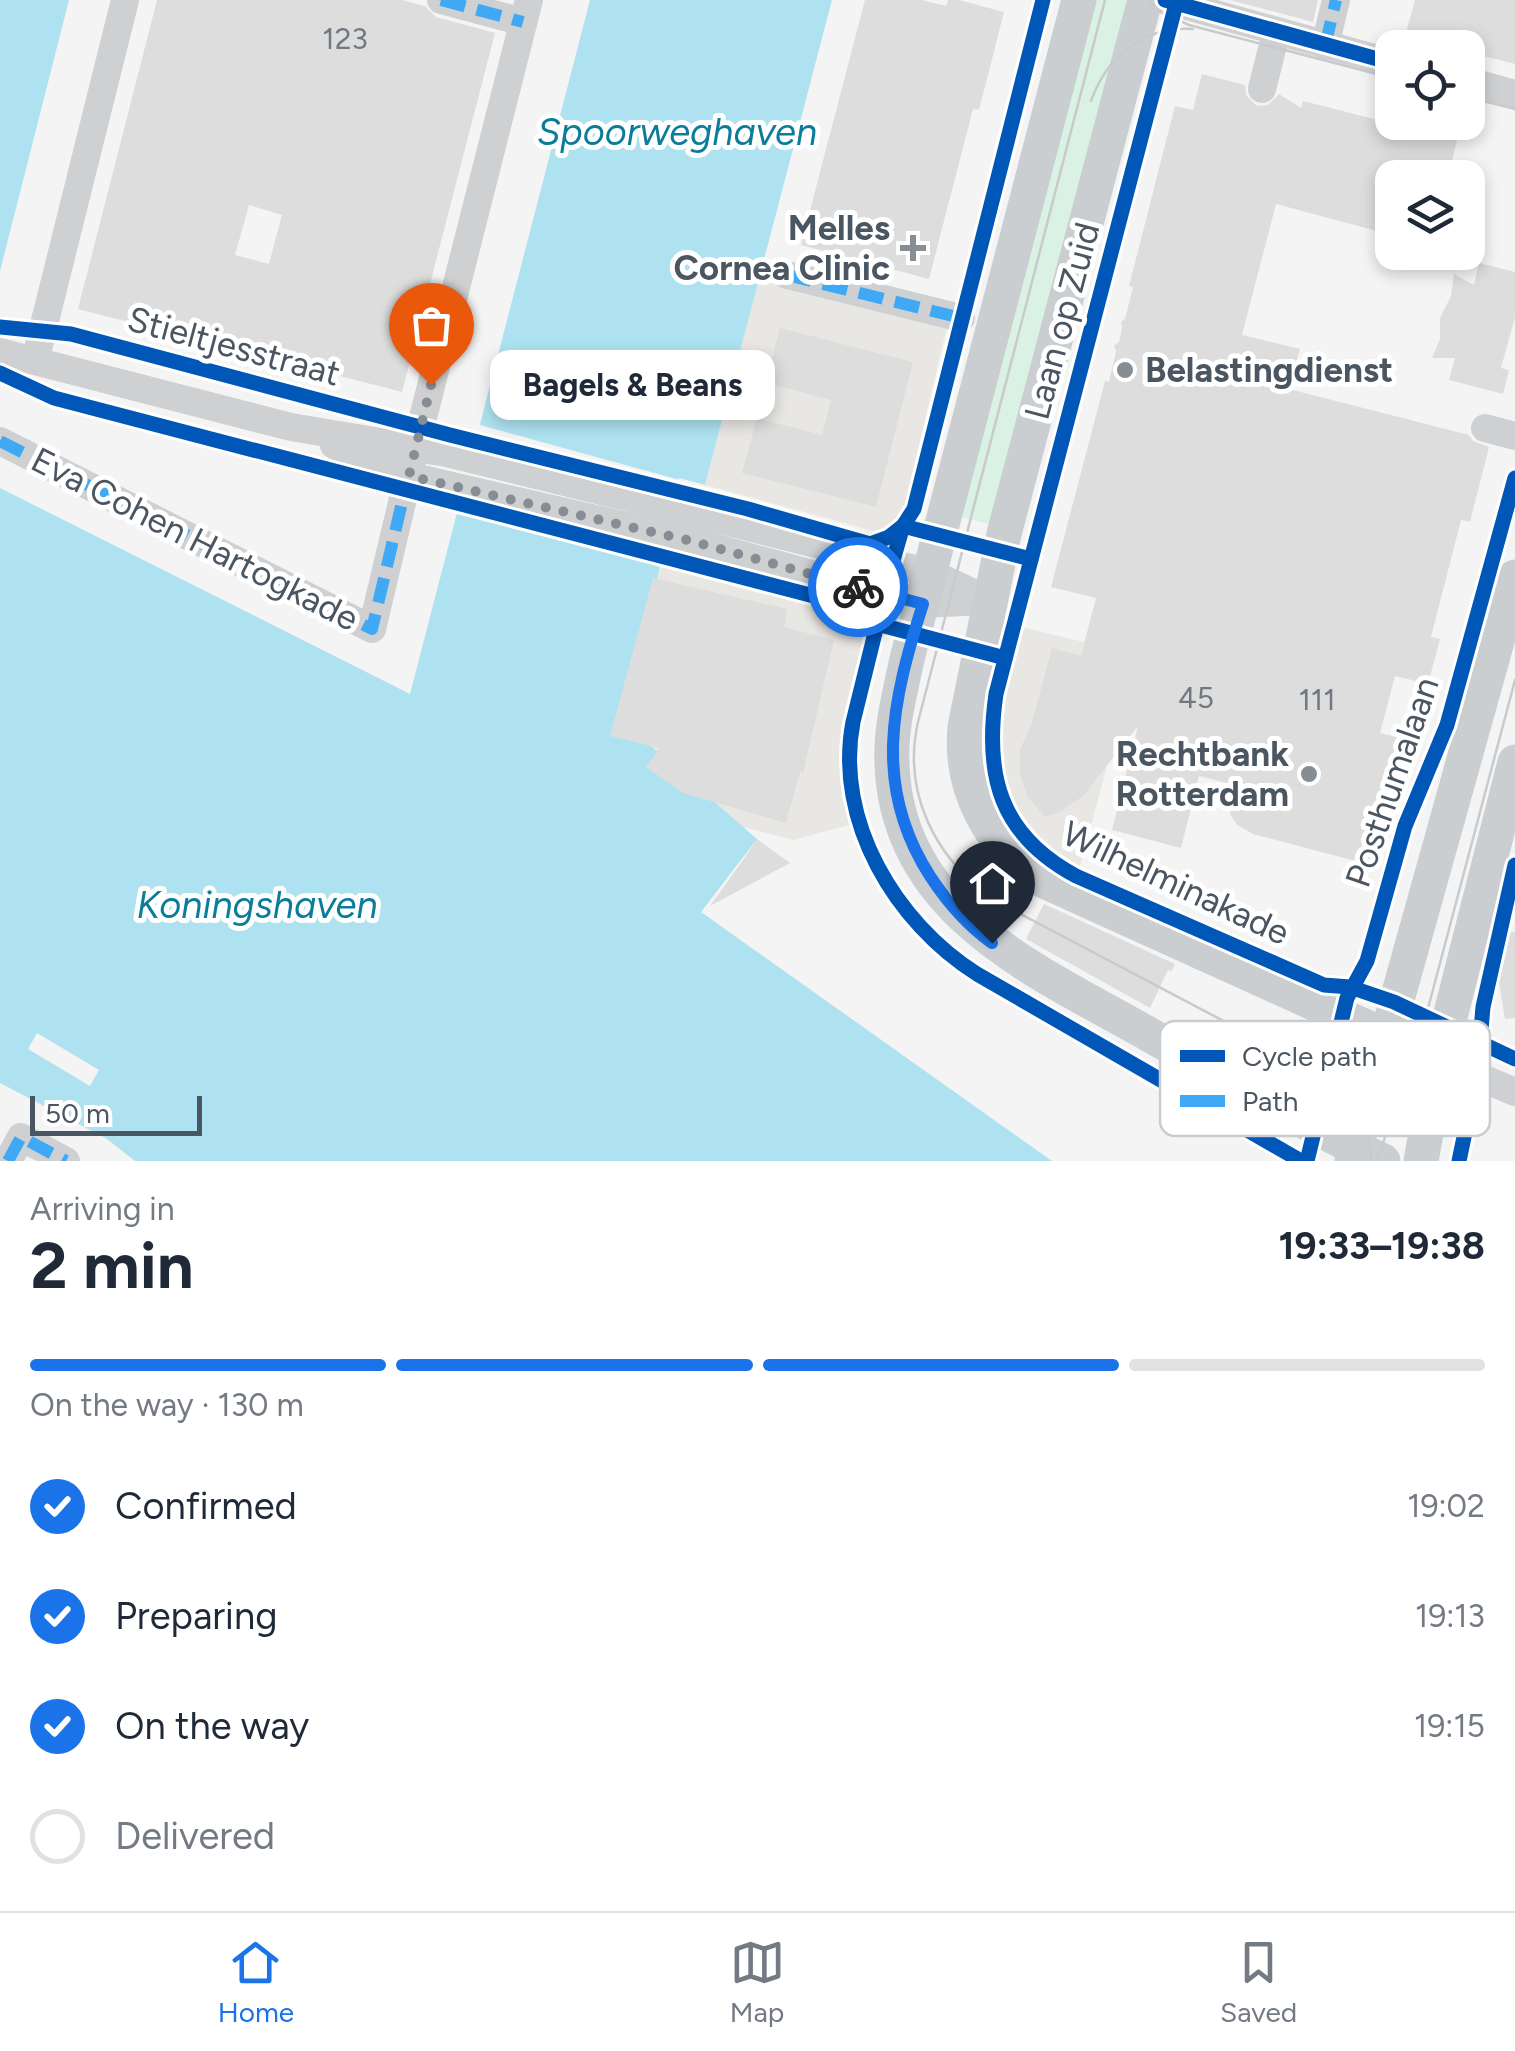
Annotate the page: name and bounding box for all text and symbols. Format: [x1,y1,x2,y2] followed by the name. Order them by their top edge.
[322,20,368,57] house number: 123
[1375,30,1485,270] map controls
[1375,30,1485,140] button: locate
[537,109,817,155] water label: Spoorweghaven
[1375,160,1485,270] button: layers
[673,207,890,289] place label: Melles Cornea Clinic
[1016,218,1108,424] street label: Laan op Zuid
[900,235,926,261] marker: Melles Cornea Clinic
[389,283,474,386] pin
[123,298,345,394] street label: Stieltjesstraat
[404,298,459,353] icon: bag
[1145,349,1393,391] place label: Belastingdienst
[491,350,776,420] callout: Bagels & Beans
[1114,359,1136,381] marker: Belastingdienst
[523,366,742,404] text: Bagels & Beans
[24,438,366,640] street label: Eva Cohen Hartogkade
[808,537,908,637] courier
[831,560,886,615] icon: bike
[1336,671,1448,893] street label: Posthumalaan
[1178,679,1214,716] house number: 45
[1298,681,1336,718] house number: 111
[1116,733,1289,815] place label: Rechtbank Rotterdam
[1298,763,1320,785] marker: Rechtbank Rotterdam
[1056,812,1296,954] street label: Wilhelminakade
[950,841,1035,944] pin
[965,856,1020,911] icon: home
[136,882,378,928] water label: Koningshaven
[1160,1021,1490,1136] legend
[1242,1039,1377,1073] text: Cycle path
[1242,1084,1298,1118] text: Path
[30,1091,202,1136] scale bar
[45,1096,110,1130] text: 50 m
[30,1190,175,1228] text: Arriving in
[1278,1223,1485,1269] text: 19:33–19:38
[30,1226,194,1304] text: 2 min
[30,1386,304,1424] text: On the way · 130 m
[30,1479,85,1534] icon: check
[115,1483,297,1529] text: Confirmed
[1407,1487,1485,1525] text: 19:02
[30,1589,85,1644] icon: check
[115,1593,277,1639] text: Preparing
[1415,1597,1485,1635] text: 19:13
[30,1699,85,1754] icon: check
[115,1703,309,1749] text: On the way
[1414,1707,1485,1745] text: 19:15
[115,1813,275,1859] text: Delivered
[218,1935,294,2029] tab: Home
[730,1935,785,2029] tab: Map
[1220,1935,1297,2029] tab: Saved

